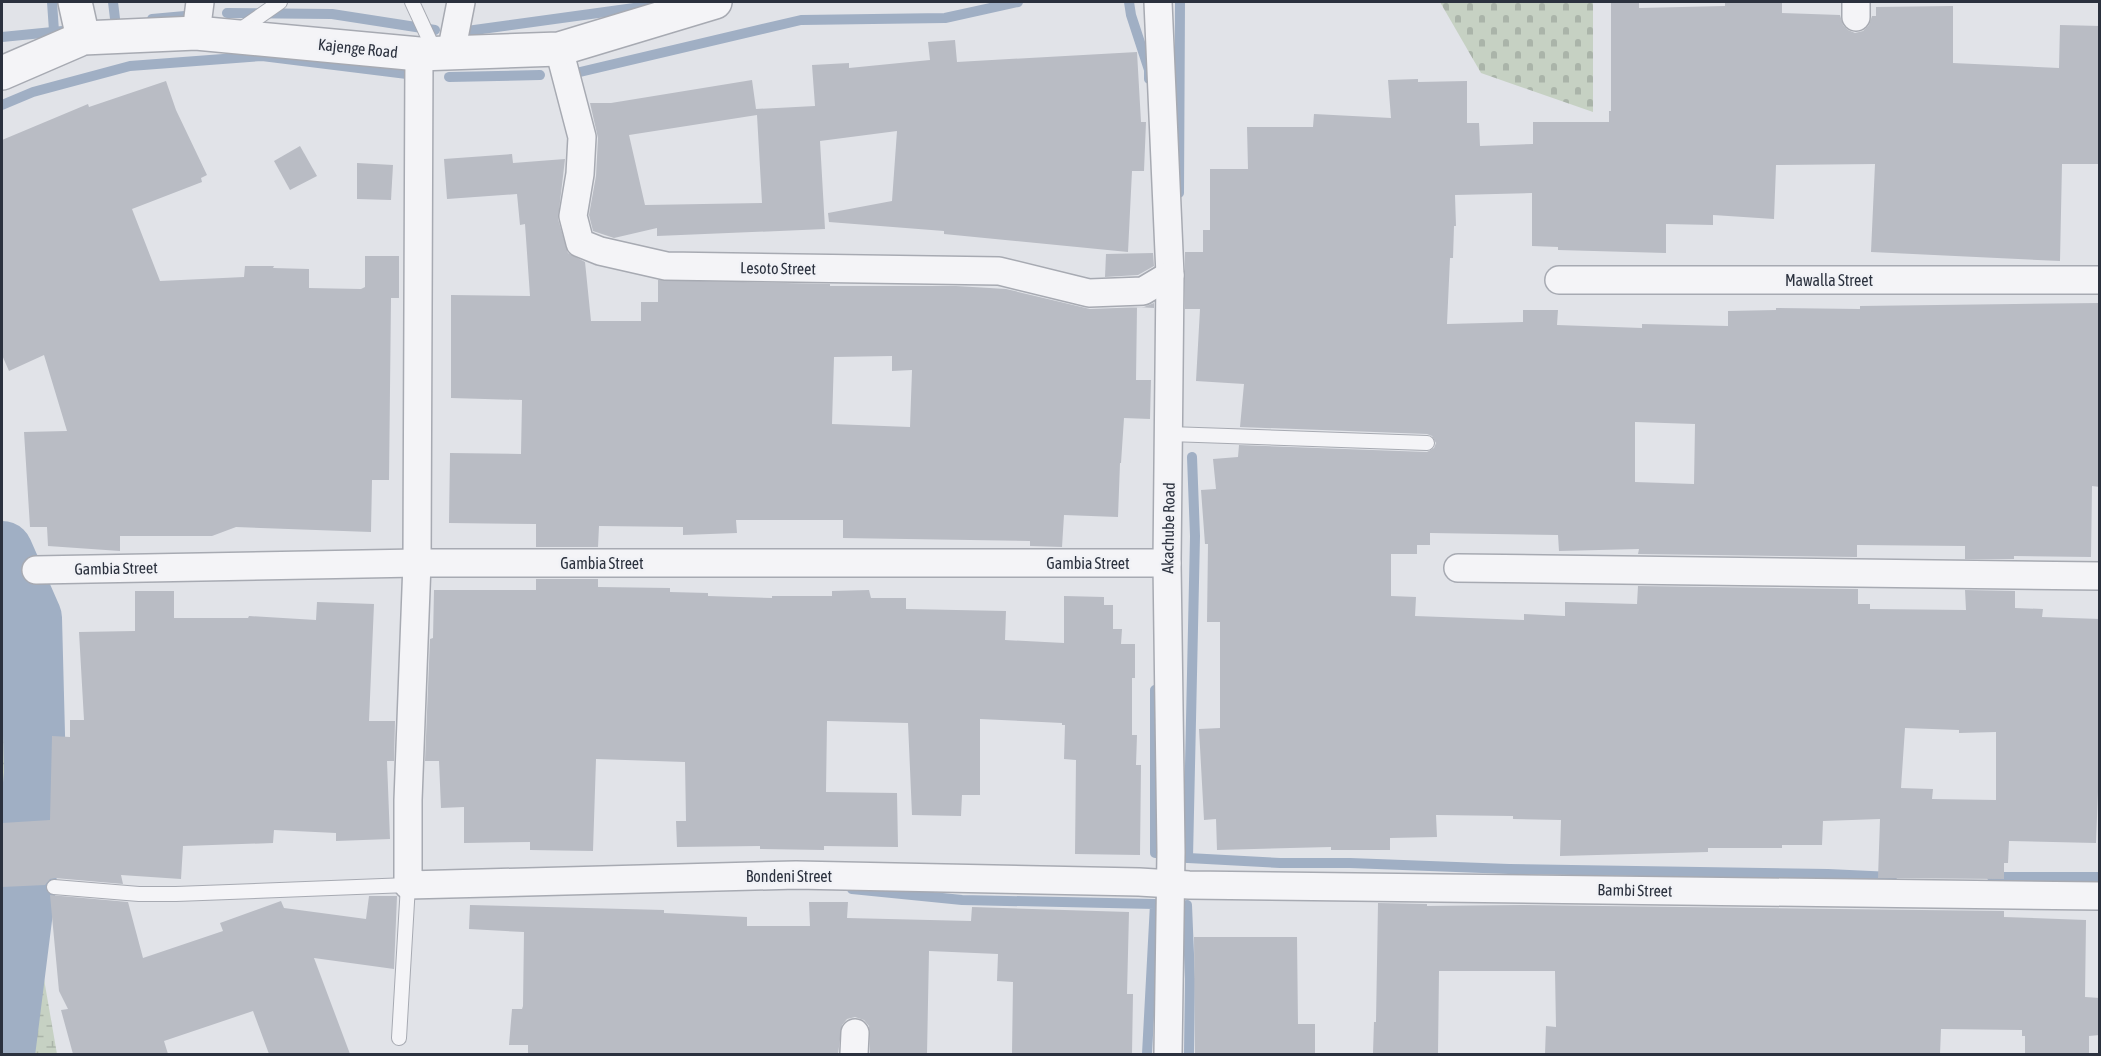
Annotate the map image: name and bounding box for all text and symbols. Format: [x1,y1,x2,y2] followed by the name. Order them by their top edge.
[317,35,399,62] street label: Kajenge Road
[740,258,816,278] street label: Lesoto Street
[1785,271,1873,289] street label: Mawalla Street
[1158,482,1178,574] street label: Akachube Road
[560,554,644,572] street label: Gambia Street
[1046,554,1130,572] street label: Gambia Street
[74,558,158,578] street label: Gambia Street
[746,867,833,885] street label: Bondeni Street
[1597,880,1673,900] street label: Bambi Street

